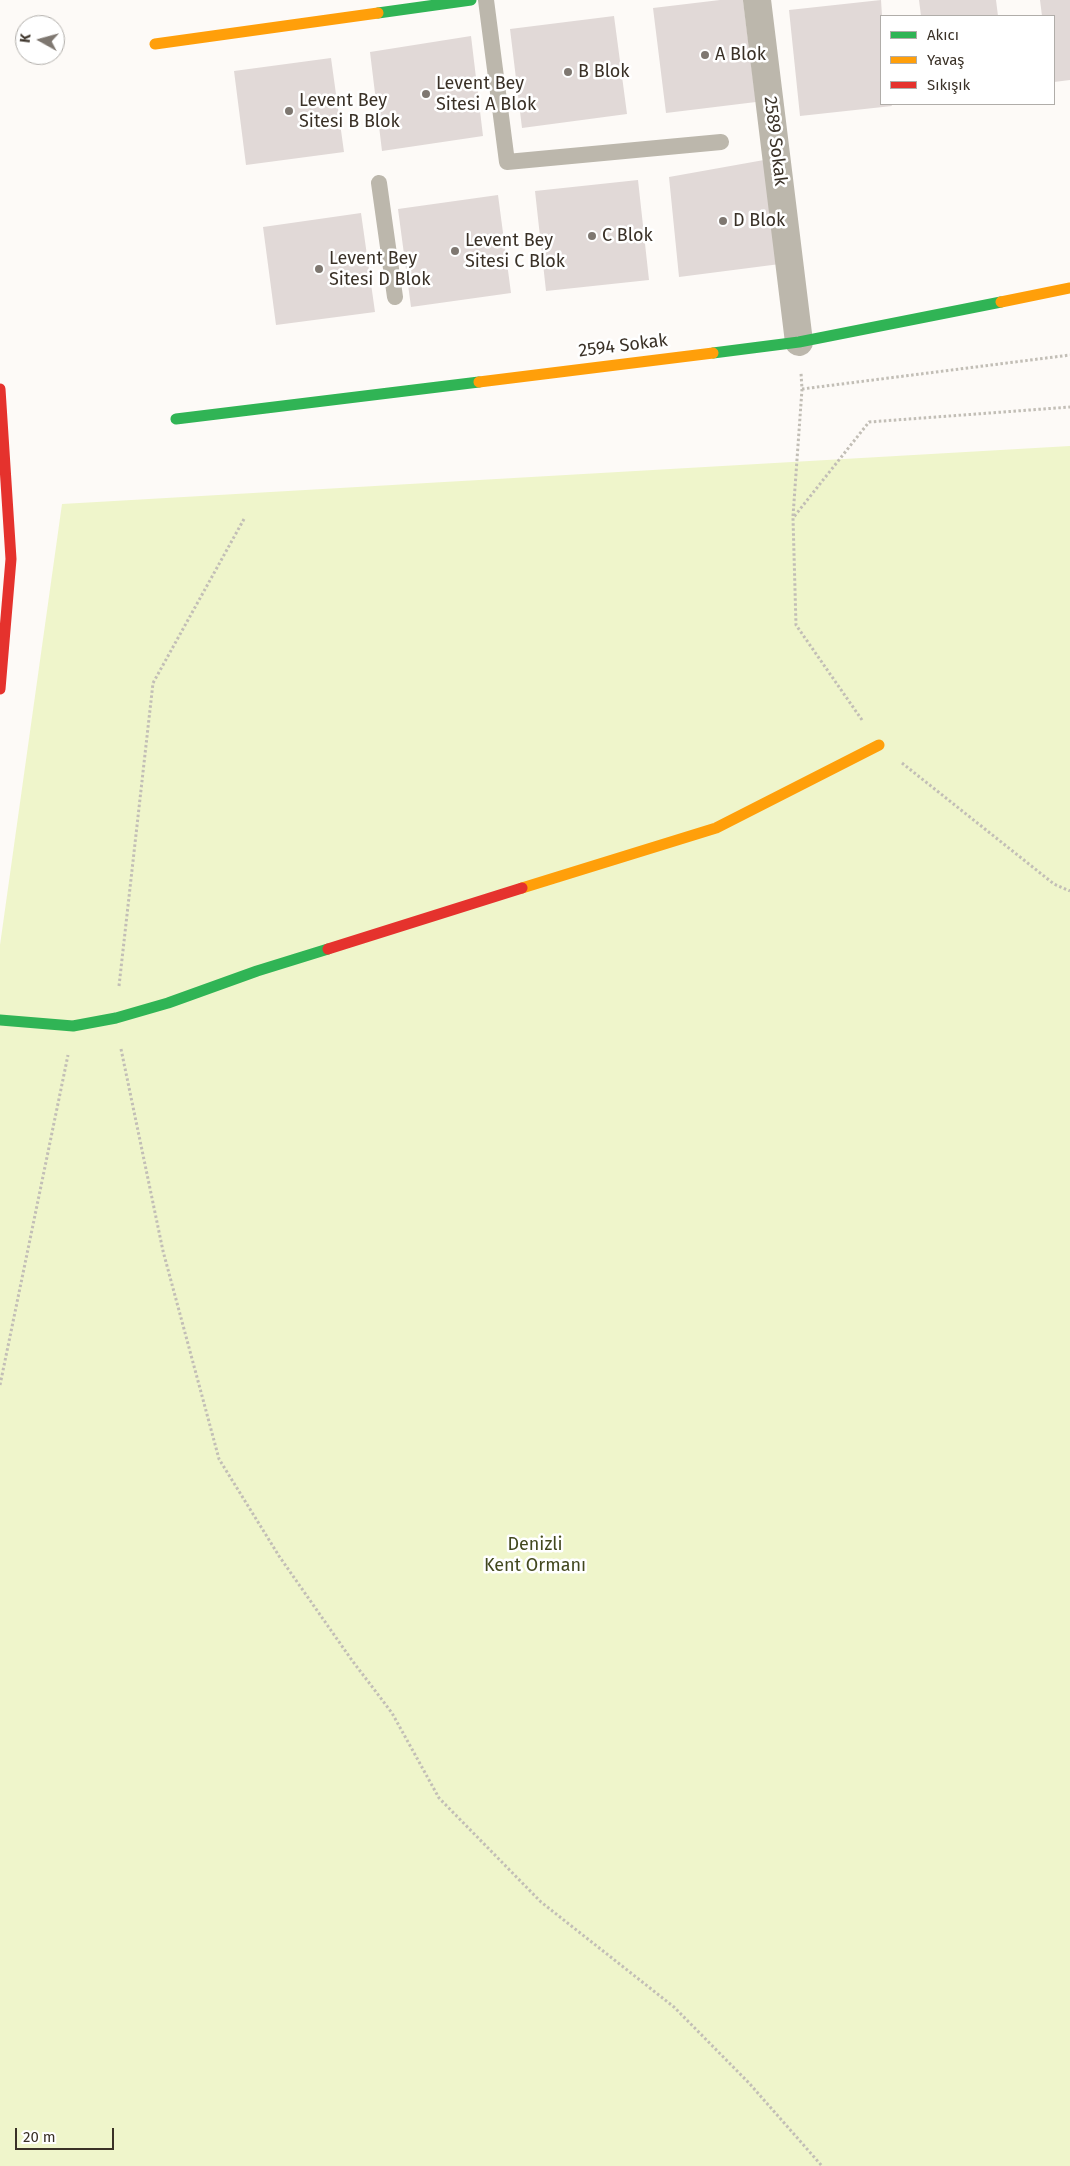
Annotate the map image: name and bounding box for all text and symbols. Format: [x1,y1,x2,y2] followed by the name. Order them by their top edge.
[15,15,65,65] north arrow
[880,15,1055,105] legend
[927,26,959,44] text: Akıcı
[17,33,35,44] text: K
[715,44,766,66] place label: A Blok
[699,49,711,61] marker: A Blok
[927,51,964,69] text: Yavaş
[578,61,630,83] place label: B Blok
[562,66,574,78] marker: B Blok
[436,73,536,116] place label: Levent Bey Sitesi A Blok
[927,76,970,94] text: Sıkışık
[420,88,432,100] marker: Levent Bey Sitesi A Blok
[299,90,400,132] place label: Levent Bey Sitesi B Blok
[759,95,791,187] street label: 2589 Sokak
[283,105,295,117] marker: Levent Bey Sitesi B Blok
[733,210,785,232] place label: D Blok
[717,215,729,227] marker: D Blok
[602,225,653,247] place label: C Blok
[465,230,565,272] place label: Levent Bey Sitesi C Blok
[586,230,598,242] marker: C Blok
[449,245,461,257] marker: Levent Bey Sitesi C Blok
[329,248,430,290] place label: Levent Bey Sitesi D Blok
[313,263,325,275] marker: Levent Bey Sitesi D Blok
[577,330,669,362] street label: 2594 Sokak
[484,1534,586,1576] park label: Denizli Kent Ormanı
[18,2118,116,2150] scale bar
[23,2128,56,2146] text: 20 m

